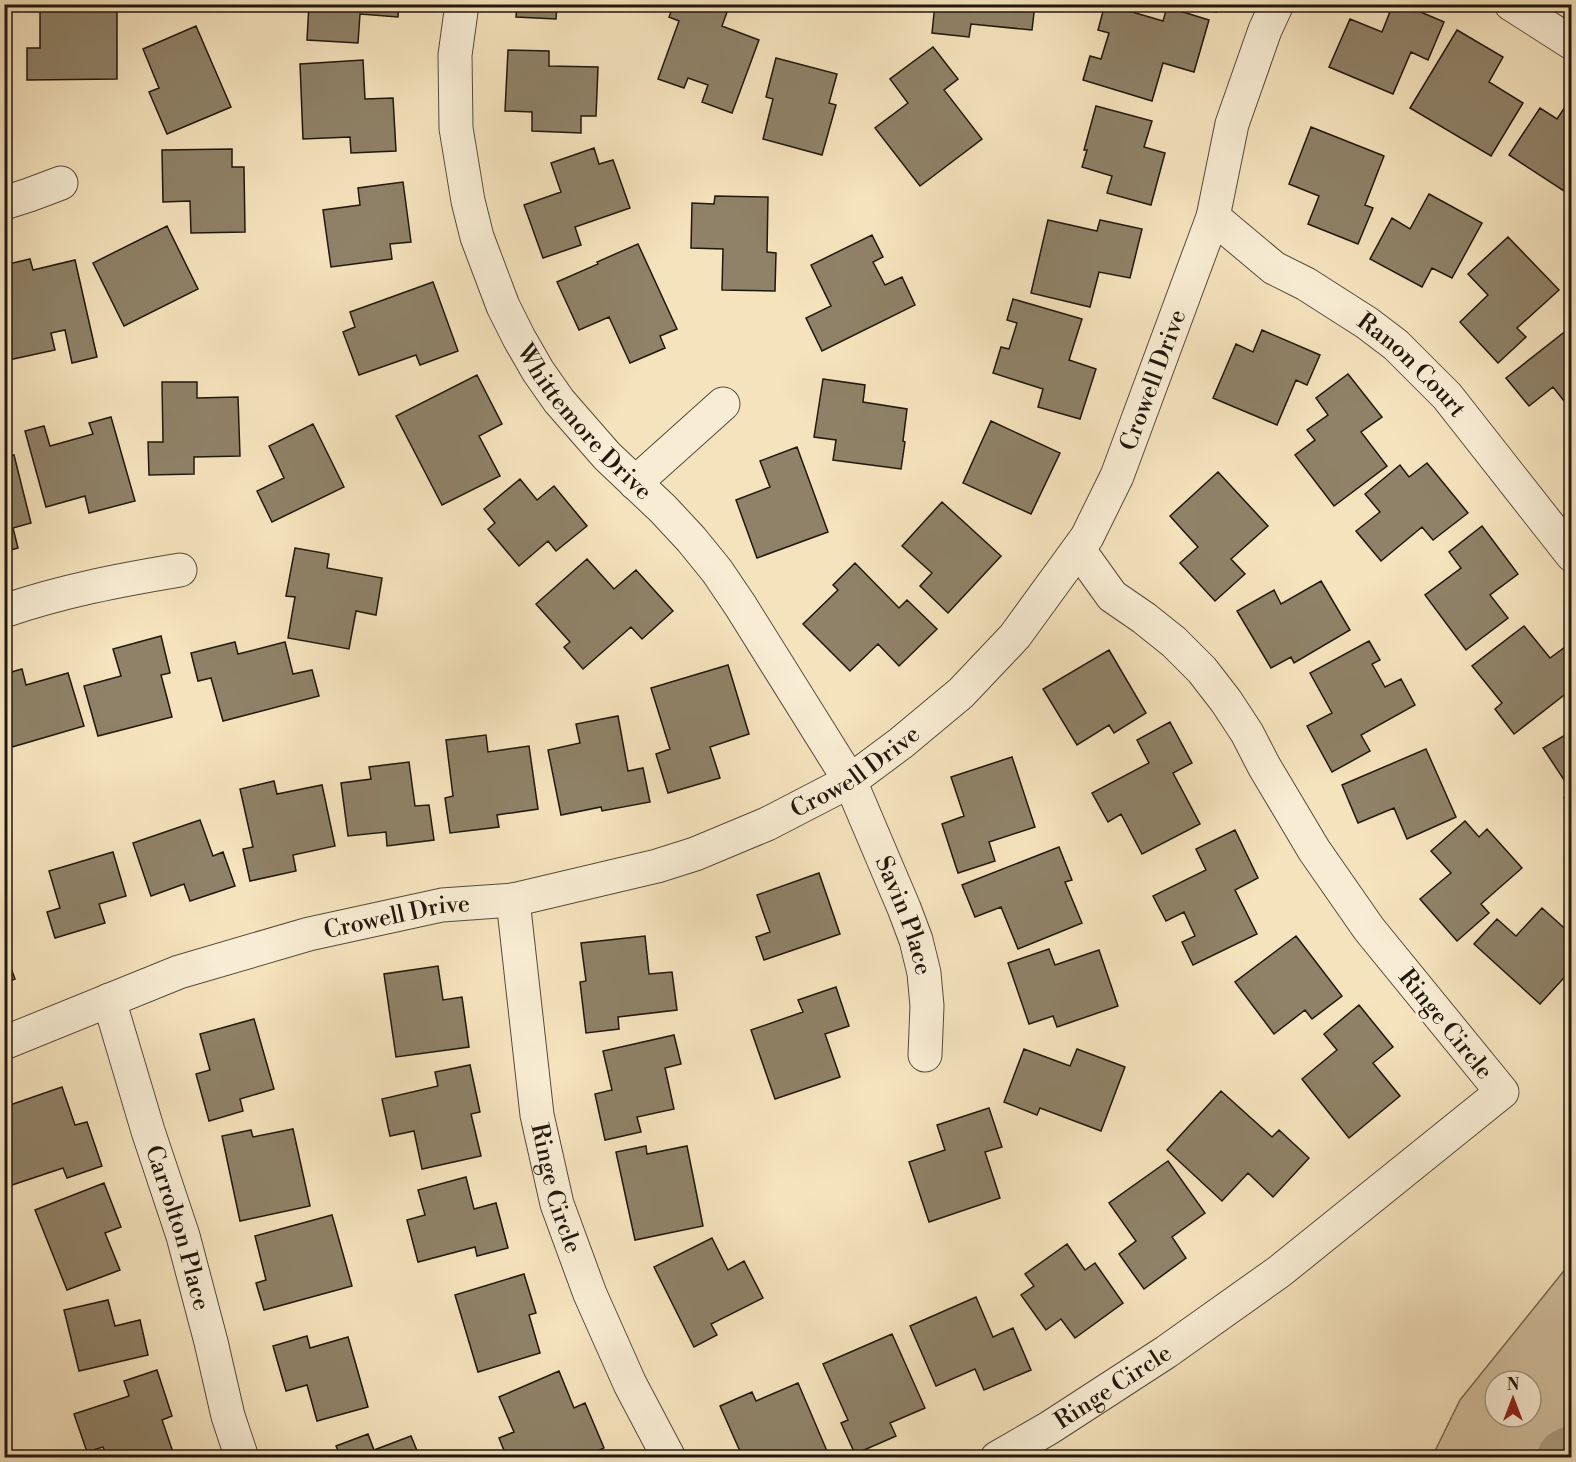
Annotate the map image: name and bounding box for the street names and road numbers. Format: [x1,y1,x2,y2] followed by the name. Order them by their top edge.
[1114,305,1193,455] street label: Crowell Drive
[1351,307,1472,424] street label: Ranon Court
[509,338,658,507] street label: Whittemore Drive
[786,720,926,825] street label: Crowell Drive
[868,852,938,978] street label: Savin Place
[321,889,471,946] street label: Crowell Drive
[1392,963,1499,1086] street label: Ringe Circle
[523,1121,588,1258] street label: Ringe Circle
[138,1142,216,1314] street label: Carrolton Place
[1049,1338,1178,1436] street label: Ringe Circle

